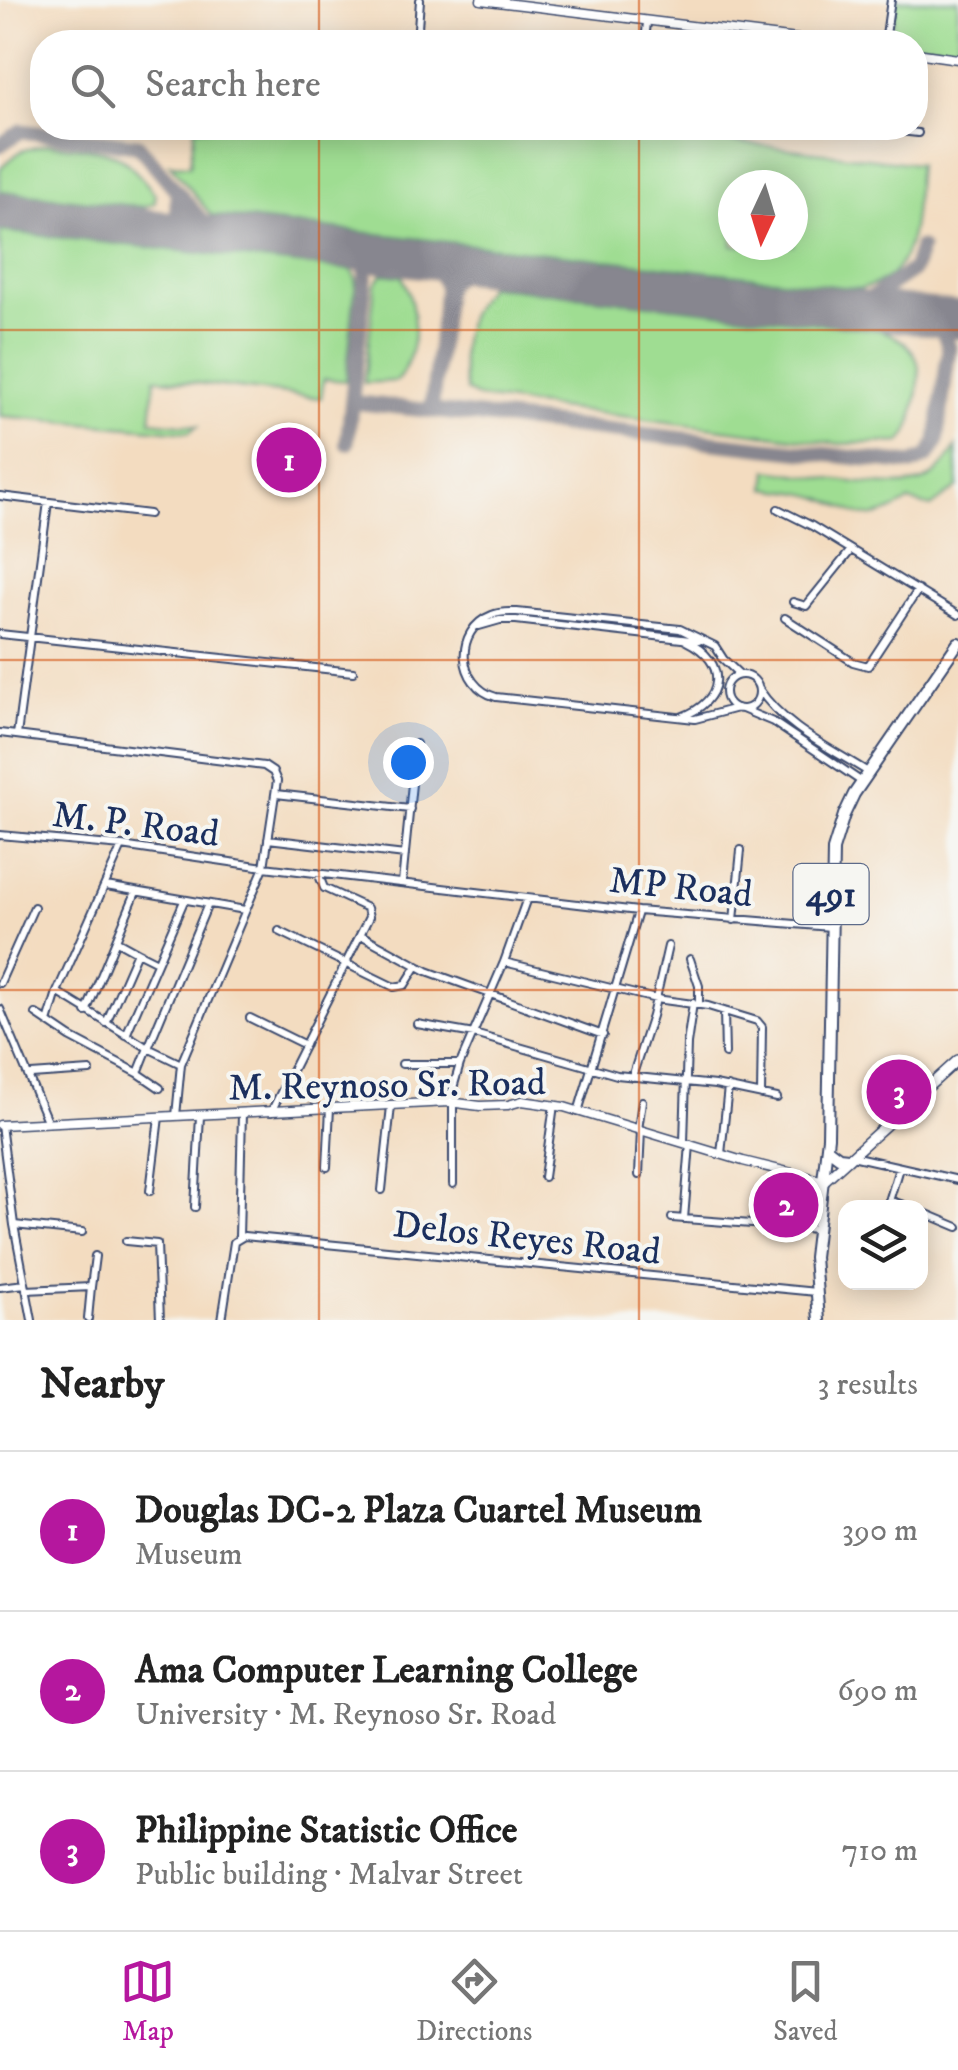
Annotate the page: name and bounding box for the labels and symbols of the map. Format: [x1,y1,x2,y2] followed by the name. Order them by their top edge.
[718,170,808,260] north arrow
[256,422,322,498] pin: 1
[383,737,434,788] your location
[50,791,222,859] street label: M. P. Road
[607,857,755,919] street label: MP Road
[794,864,868,924] road number: 491
[866,1054,932,1130] pin: 3
[228,1059,546,1113] street label: M. Reynoso Sr. Road
[754,1168,818,1242] pin: 2
[391,1201,663,1277] street label: Delos Reyes Road

